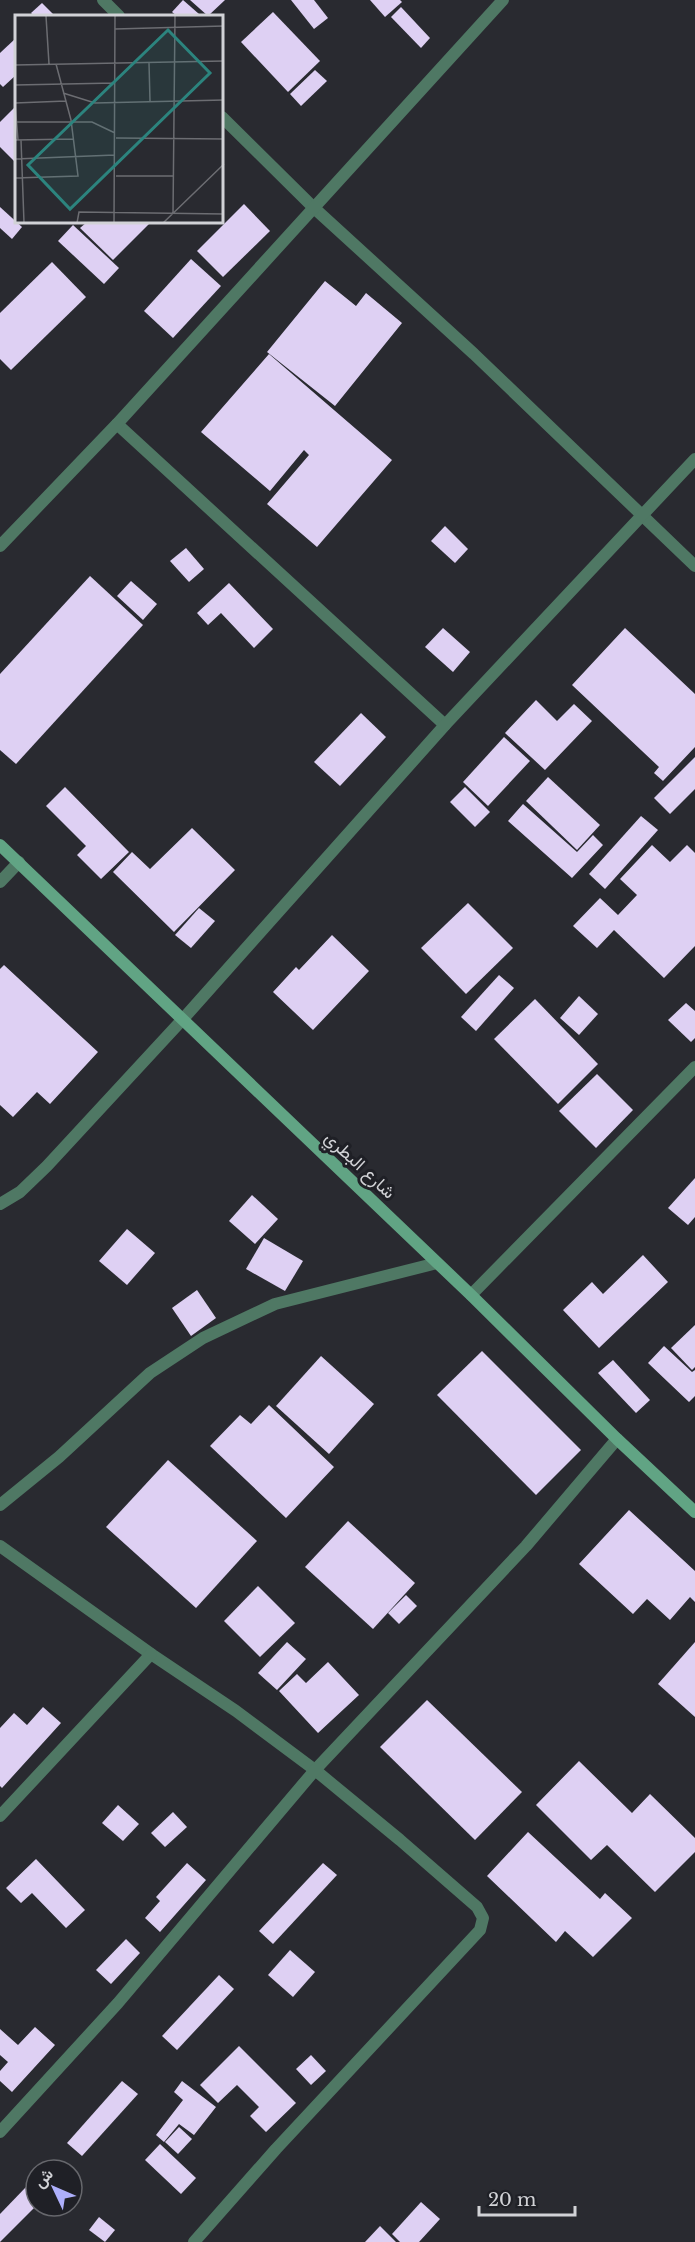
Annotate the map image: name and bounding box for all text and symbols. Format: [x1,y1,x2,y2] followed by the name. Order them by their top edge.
[15,15,224,224] inset map
[317,1127,400,1206] street label: شارع البطري
[24,2158,84,2218] north arrow
[29,2164,57,2191] text: ش
[479,2179,575,2217] scale bar
[488,2189,536,2211] text: 20 m

